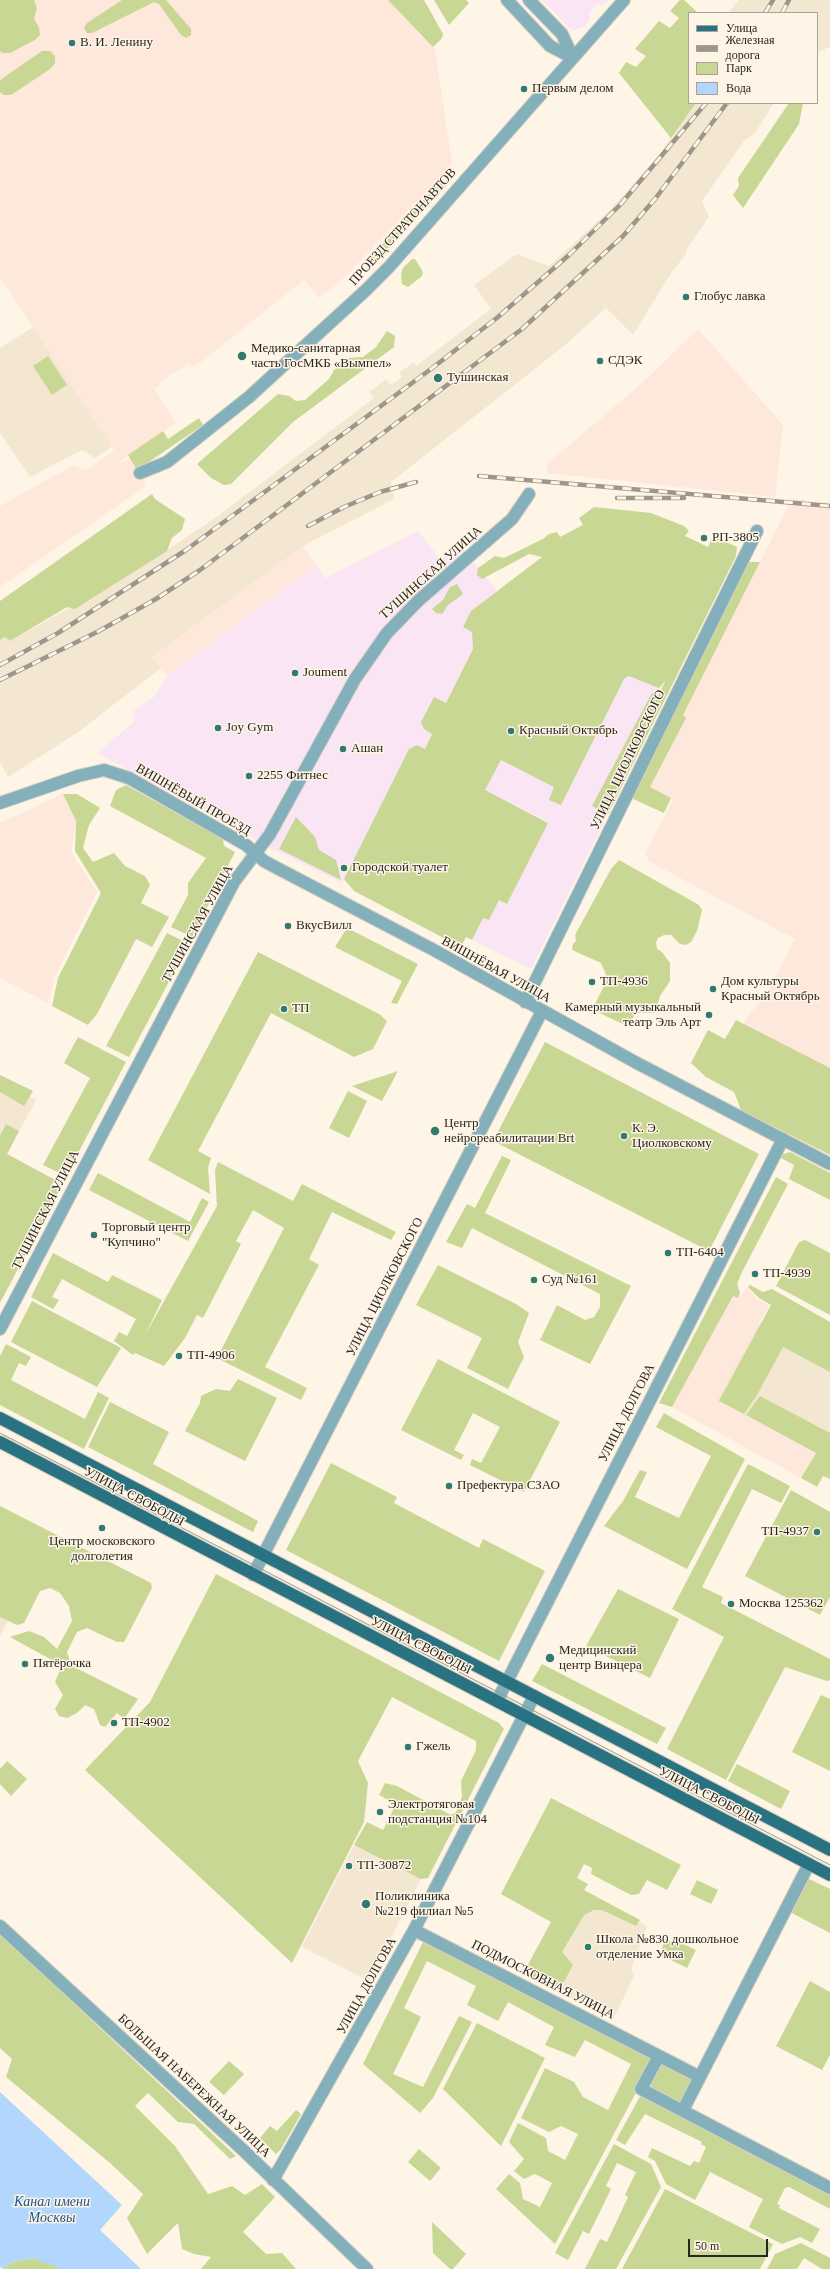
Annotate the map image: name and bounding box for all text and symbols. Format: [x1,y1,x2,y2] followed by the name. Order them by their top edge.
[688,12,818,104] legend
[726,21,757,35] text: Улица
[726,33,775,62] text: Железная дорога
[80,35,153,51] place label: В. И. Ленину
[67,38,77,48] marker: В. И. Ленину
[726,61,752,75] text: Парк
[532,81,613,97] place label: Первым делом
[726,81,751,95] text: Вода
[519,84,529,94] marker: Первым делом
[346,165,460,289] street label: ПРОЕЗД СТРАТОНАВТОВ
[694,289,765,305] place label: Глобус лавка
[681,292,691,302] marker: Глобус лавка
[251,341,392,372] place label: Медико-санитарная часть ГосМКБ «Вымпел»
[236,350,248,362] marker: Медико-санитарная часть ГосМКБ «Вымпел»
[608,353,642,369] place label: СДЭК
[595,356,605,366] marker: СДЭК
[447,370,508,386] place label: Тушинская
[432,372,444,384] marker: Тушинская
[377,523,485,623] street label: ТУШИНСКАЯ УЛИЦА
[712,530,759,546] place label: РП-3805
[699,533,709,543] marker: РП-3805
[303,665,347,681] place label: Joument
[290,668,300,678] marker: Joument
[587,688,669,832] street label: УЛИЦА ЦИОЛКОВСКОГО
[226,720,273,736] place label: Joy Gym
[213,723,223,733] marker: Joy Gym
[519,723,618,739] place label: Красный Октябрь
[506,726,516,736] marker: Красный Октябрь
[351,741,383,757] place label: Ашан
[338,744,348,754] marker: Ашан
[133,761,253,839] street label: ВИШНЁВЫЙ ПРОЕЗД
[257,768,328,784] place label: 2255 Фитнес
[244,771,254,781] marker: 2255 Фитнес
[352,860,448,876] place label: Городской туалет
[159,862,237,986] street label: ТУШИНСКАЯ УЛИЦА
[339,863,349,873] marker: Городской туалет
[296,918,352,934] place label: ВкусВилл
[283,921,293,931] marker: ВкусВилл
[439,934,553,1006] street label: ВИШНЁВАЯ УЛИЦА
[600,974,648,990] place label: ТП-4936
[721,974,820,1005] place label: Дом культуры Красный Октябрь
[587,977,597,987] marker: ТП-4936
[708,984,718,994] marker: Дом культуры Красный Октябрь
[565,1000,701,1031] place label: Камерный музыкальный театр Эль Арт
[292,1001,309,1017] place label: ТП
[279,1004,289,1014] marker: ТП
[704,1010,714,1020] marker: Камерный музыкальный театр Эль Арт
[444,1116,574,1147] place label: Центр нейрореабилитации Brt
[632,1121,712,1152] place label: К. Э. Циолковскому
[429,1125,441,1137] marker: Центр нейрореабилитации Brt
[619,1131,629,1141] marker: К. Э. Циолковскому
[9,1147,83,1273] street label: ТУШИНСКАЯ УЛИЦА
[343,1215,427,1359] street label: УЛИЦА ЦИОЛКОВСКОГО
[102,1220,191,1251] place label: Торговый центр "Купчино"
[89,1230,99,1240] marker: Торговый центр "Купчино"
[676,1245,724,1261] place label: ТП-6404
[663,1248,673,1258] marker: ТП-6404
[763,1266,811,1282] place label: ТП-4939
[750,1269,760,1279] marker: ТП-4939
[542,1272,598,1288] place label: Суд №161
[529,1275,539,1285] marker: Суд №161
[187,1348,235,1364] place label: ТП-4906
[174,1351,184,1361] marker: ТП-4906
[595,1361,659,1465] street label: УЛИЦА ДОЛГОВА
[81,1464,187,1530] street label: УЛИЦА СВОБОДЫ
[457,1478,560,1494] place label: Префектура СЗАО
[444,1481,454,1491] marker: Префектура СЗАО
[97,1523,107,1533] marker: Центр московского долголетия
[761,1524,809,1540] place label: ТП-4937
[812,1527,822,1537] marker: ТП-4937
[49,1534,155,1565] place label: Центр московского долголетия
[739,1596,823,1612] place label: Москва 125362
[726,1599,736,1609] marker: Москва 125362
[368,1614,474,1678] street label: УЛИЦА СВОБОДЫ
[559,1643,642,1674] place label: Медицинский центр Винцера
[544,1652,556,1664] marker: Медицинский центр Винцера
[33,1656,91,1672] place label: Пятёрочка
[20,1659,30,1669] marker: Пятёрочка
[122,1715,170,1731] place label: ТП-4902
[109,1718,119,1728] marker: ТП-4902
[416,1739,451,1755] place label: Гжель
[403,1742,413,1752] marker: Гжель
[656,1764,762,1828] street label: УЛИЦА СВОБОДЫ
[388,1797,487,1828] place label: Электротяговая подстанция №104
[375,1807,385,1817] marker: Электротяговая подстанция №104
[357,1858,411,1874] place label: ТП-30872
[344,1861,354,1871] marker: ТП-30872
[375,1889,474,1920] place label: Поликлиника №219 филиал №5
[360,1898,372,1910] marker: Поликлиника №219 филиал №5
[596,1932,739,1963] place label: Школа №830 дошкольное отделение Умка
[334,1935,400,2037] street label: УЛИЦА ДОЛГОВА
[469,1937,617,2023] street label: ПОДМОСКОВНАЯ УЛИЦА
[583,1942,593,1952] marker: Школа №830 дошкольное отделение Умка
[114,2011,274,2161] street label: БОЛЬШАЯ НАБЕРЕЖНАЯ УЛИЦА
[14,2194,90,2226] water label: Канал имени Москвы
[690,2231,770,2257] scale bar
[695,2239,719,2253] text: 50 m

